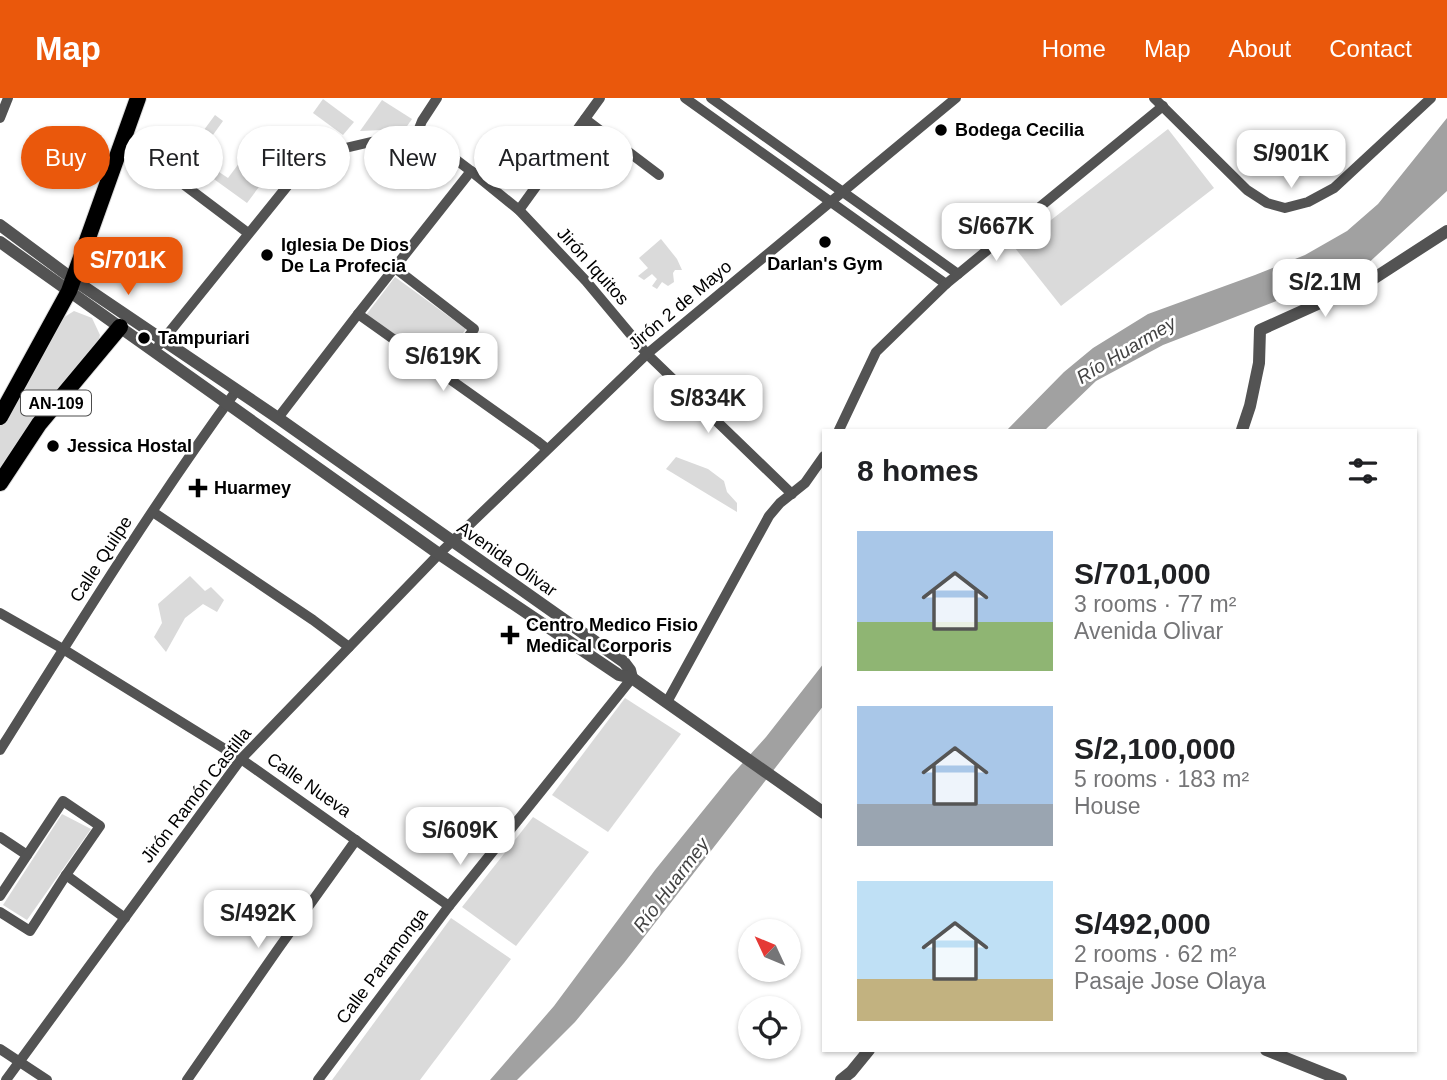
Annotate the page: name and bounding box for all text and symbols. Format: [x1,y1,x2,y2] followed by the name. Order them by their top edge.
[35,30,101,67] text: Map
[1042,35,1106,62] text: Home
[1144,35,1191,62] text: Map
[1229,35,1291,62] text: About
[1329,35,1412,62] text: Contact
[955,120,1085,140] place label: Bodega Cecilia
[933,122,949,138] marker: Bodega Cecilia
[21,126,110,189] chip: Buy
[124,126,223,189] chip: Rent
[237,126,350,189] chip: Filters
[364,126,460,189] chip: New
[474,126,633,189] chip: Apartment
[1234,130,1348,190] pin: S/901K
[1253,140,1329,166] text: S/901K
[939,204,1053,263] pin: S/667K
[958,213,1034,239] text: S/667K
[553,223,633,309] street label: Jirón Iquitos
[817,234,833,250] marker: Darlan's Gym
[281,235,409,276] place label: Iglesia De Dios De La Profecia
[71,238,185,297] pin: S/701K
[90,247,166,273] text: S/701K
[259,247,275,263] marker: Iglesia De Dios De La Profecia
[767,254,883,274] place label: Darlan's Gym
[625,256,735,354] street label: Jirón 2 de Mayo
[1268,260,1382,319] pin: S/2.1M
[1289,269,1361,295] text: S/2.1M
[1073,311,1181,388] water label: Río Huarmey
[158,328,250,348] place label: Tampuriari
[136,330,152,346] marker: Tampuriari
[386,334,500,393] pin: S/619K
[405,343,481,369] text: S/619K
[651,376,765,435] pin: S/834K
[670,385,746,411] text: S/834K
[21,390,91,416] road number: AN-109
[67,436,192,456] place label: Jessica Hostal
[45,438,61,454] marker: Jessica Hostal
[1344,452,1382,490] icon: filters
[857,454,979,487] text: 8 homes
[188,478,208,498] marker: Huarmey
[214,478,291,498] place label: Huarmey
[66,512,136,606] street label: Calle Quilpe
[453,517,561,601] street label: Avenida Olivar
[1074,557,1211,590] text: S/701,000
[913,559,997,643] icon: home
[1074,591,1236,617] text: 3 rooms · 77 m²
[526,615,698,656] place label: Centro Medico Fisio Medical Corporis
[1074,618,1223,644] text: Avenida Olivar
[500,625,520,645] marker: Centro Medico Fisio Medical Corporis
[137,723,256,867] street label: Jirón Ramón Castilla
[1074,732,1236,765] text: S/2,100,000
[913,734,997,818] icon: home
[263,749,356,822] street label: Calle Nueva
[1074,766,1249,792] text: 5 rooms · 183 m²
[1074,793,1140,819] text: House
[403,808,517,867] pin: S/609K
[422,817,498,843] text: S/609K
[629,833,714,936] water label: Río Huarmey
[201,890,315,950] pin: S/492K
[220,900,296,926] text: S/492K
[332,904,432,1028] street label: Calle Paramonga
[1074,907,1211,940] text: S/492,000
[913,909,997,993] icon: home
[738,919,802,982] north arrow
[738,919,801,1059] map controls
[1074,941,1236,967] text: 2 rooms · 62 m²
[1074,968,1266,994] text: Pasaje Jose Olaya
[738,996,801,1059] button: locate

